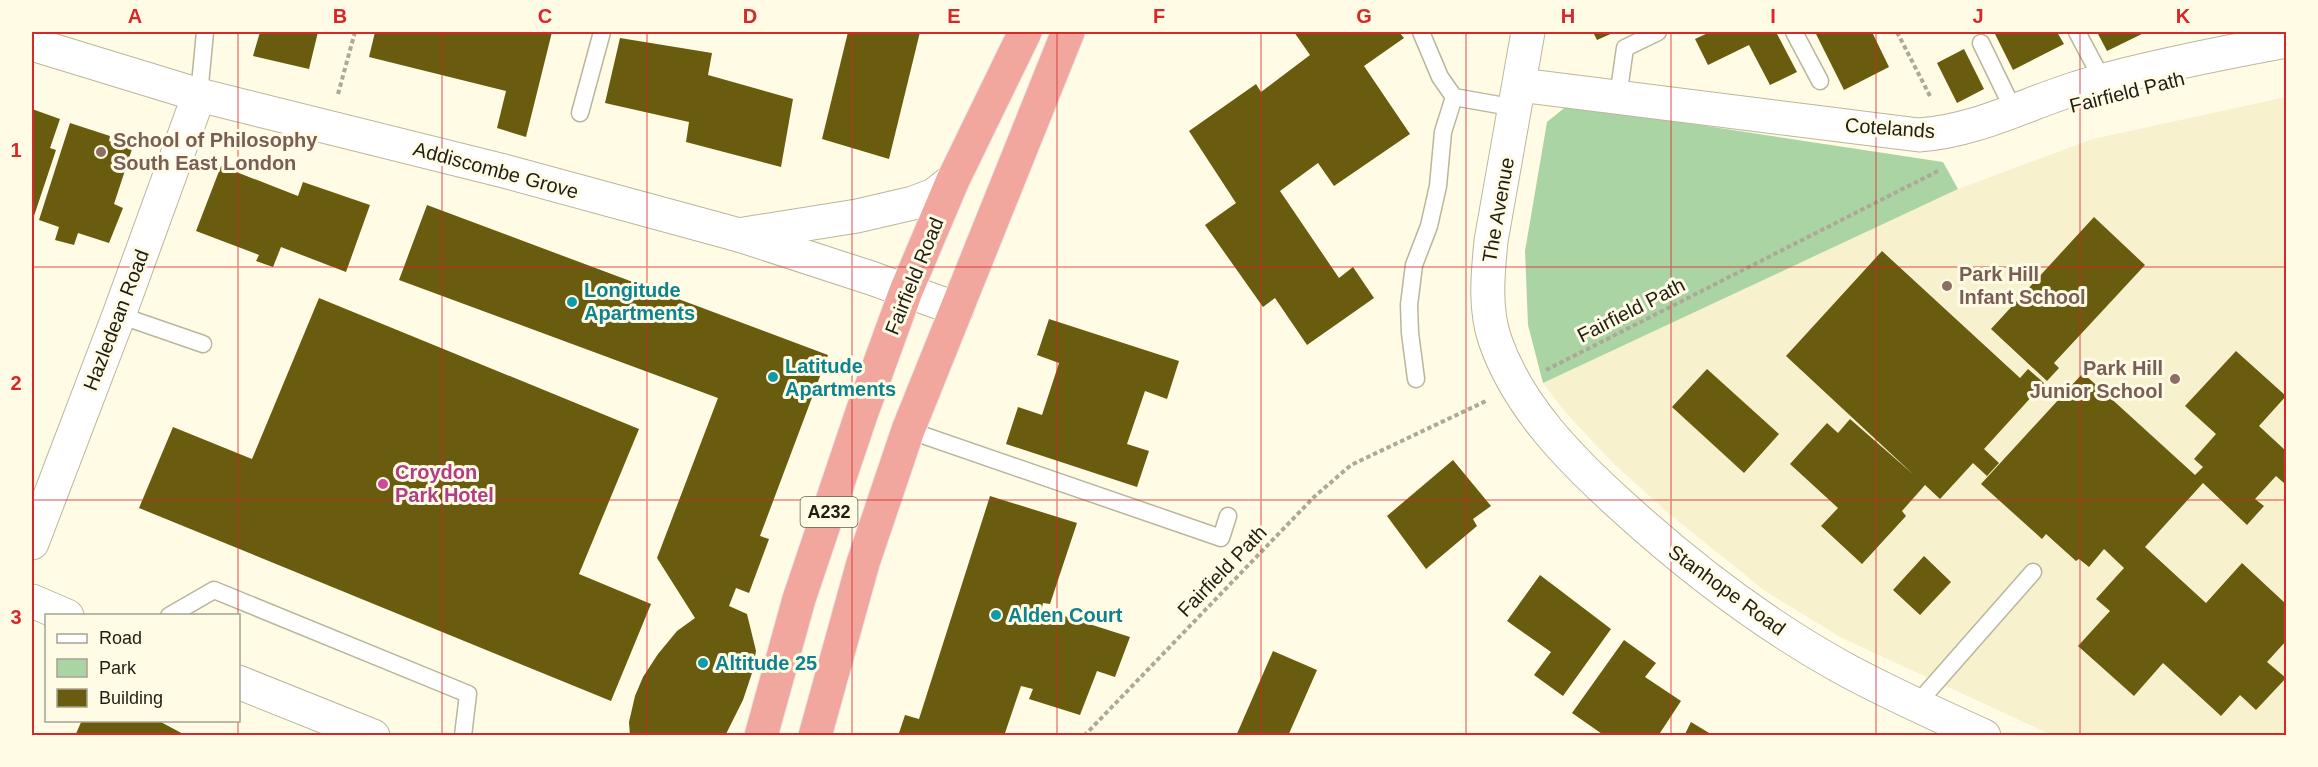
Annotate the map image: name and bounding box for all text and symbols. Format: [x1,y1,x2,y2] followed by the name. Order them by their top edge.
[128,5,142,27] text: A
[333,5,347,27] text: B
[538,5,552,27] text: C
[743,5,757,27] text: D
[947,5,961,27] text: E
[1153,5,1165,27] text: F
[1356,5,1372,27] text: G
[1561,5,1575,27] text: H
[1770,5,1776,27] text: I
[1972,5,1984,27] text: J
[2176,5,2191,27] text: K
[2067,67,2187,117] street label: Fairfield Path
[1844,114,1936,142] street label: Cotelands
[113,129,318,174] place label: School of Philosophy South East London
[411,137,581,203] street label: Addiscombe Grove
[10,139,22,161] text: 1
[94,145,108,159] marker: School of Philosophy South East London
[1478,156,1518,264] street label: The Avenue
[880,214,948,338] street label: Fairfield Road
[79,247,153,393] street label: Hazledean Road
[1959,263,2086,308] place label: Park Hill Infant School
[1574,273,1688,347] street label: Fairfield Path
[584,279,695,324] place label: Longitude Apartments
[1940,279,1954,293] marker: Park Hill Infant School
[565,295,579,309] marker: Longitude Apartments
[785,355,896,400] place label: Latitude Apartments
[2030,357,2163,402] place label: Park Hill Junior School
[766,370,780,384] marker: Latitude Apartments
[10,372,22,394] text: 2
[2168,372,2182,386] marker: Park Hill Junior School
[395,461,494,506] place label: Croydon Park Hotel
[376,477,390,491] marker: Croydon Park Hotel
[800,497,858,527] road number: A232
[1173,521,1271,621] street label: Fairfield Path
[1664,540,1790,640] street label: Stanhope Road
[1008,604,1123,626] place label: Alden Court
[10,606,22,628] text: 3
[989,608,1003,622] marker: Alden Court
[45,614,240,722] legend
[99,628,142,648] text: Road
[715,652,817,674] place label: Altitude 25
[696,656,710,670] marker: Altitude 25
[99,658,137,678] text: Park
[99,688,163,708] text: Building

